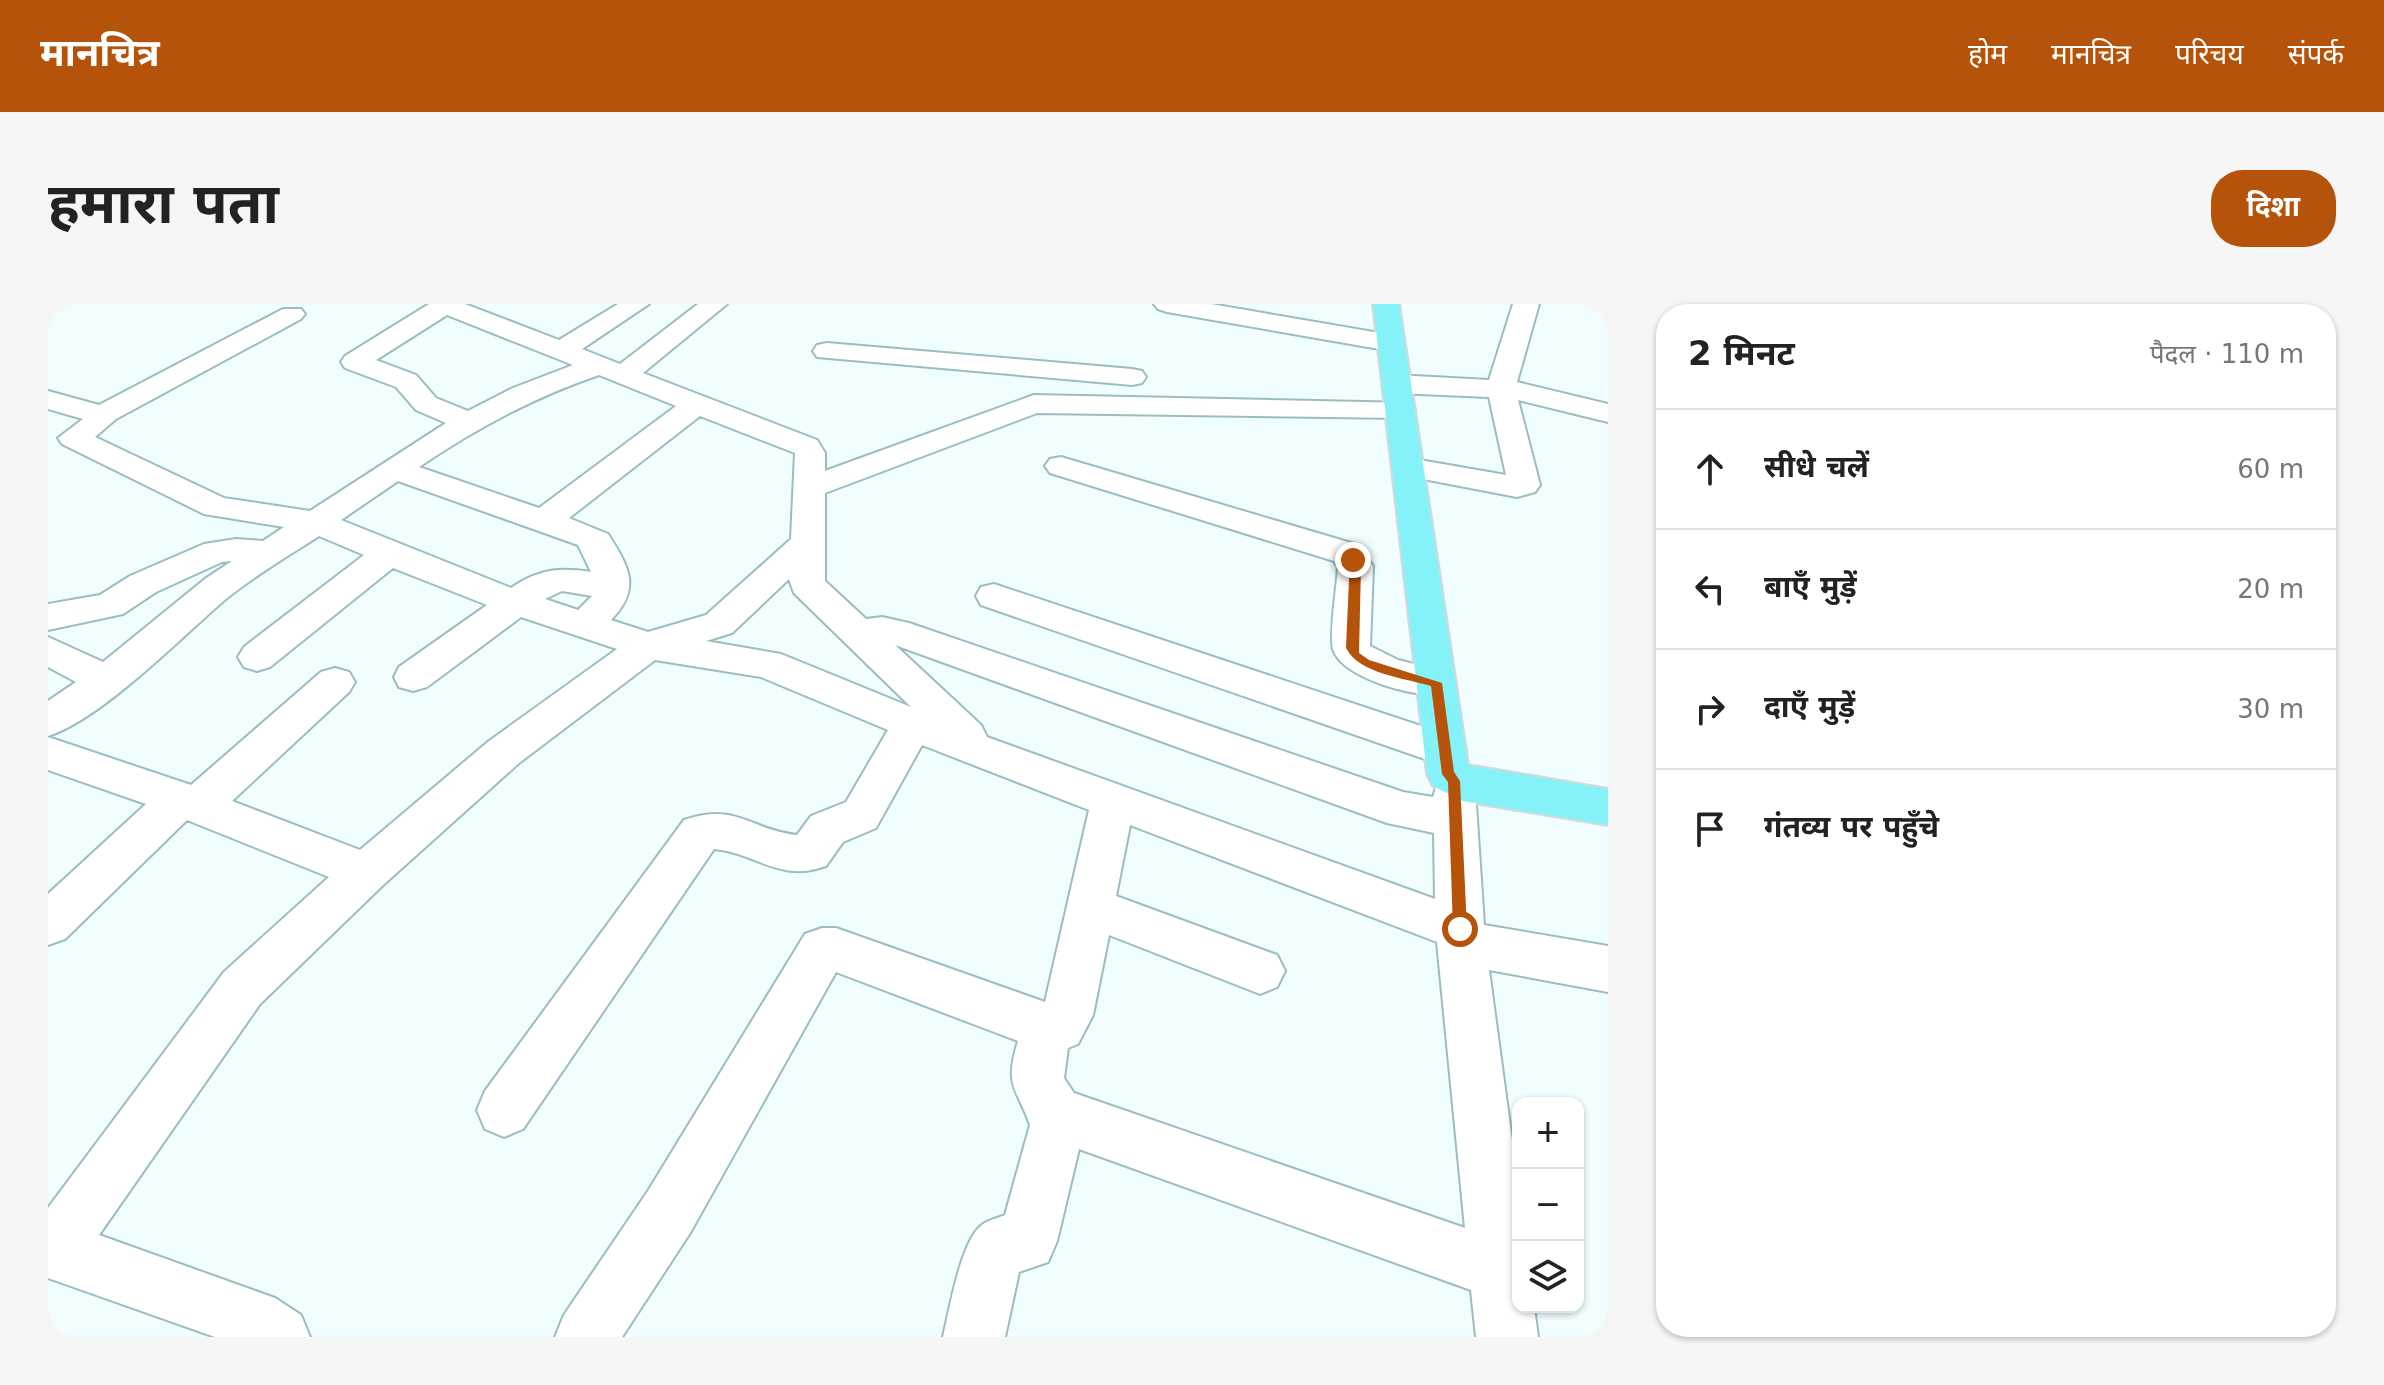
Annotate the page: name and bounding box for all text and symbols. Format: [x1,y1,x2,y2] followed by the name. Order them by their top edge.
[40,31,160,75] text: मानचित्र
[1968,38,2007,71] text: होम
[2051,38,2131,71] text: मानचित्र
[2175,38,2244,71] text: परिचय
[2288,38,2344,71] text: संपर्क
[2211,170,2336,247] button: दिशा
[48,171,279,236] text: हमारा पता
[1688,333,1795,373] text: 2 मिनट
[2150,339,2304,369] text: पैदल · 110 m
[1688,447,1732,491] icon: ahead
[1764,449,1869,484] text: सीधे चलें
[2237,454,2304,484] text: 60 m
[1335,542,1371,578] route end
[1688,567,1732,611] icon: left
[1764,569,1857,604] text: बाएँ मुड़ें
[2237,574,2304,604] text: 20 m
[1688,687,1732,731] icon: right
[1764,689,1855,724] text: दाएँ मुड़ें
[2237,694,2304,724] text: 30 m
[1688,807,1732,851] icon: arrive
[1764,809,1939,844] text: गंतव्य पर पहुँचे
[1442,911,1478,947] route start
[1512,1097,1584,1313] map controls
[1512,1097,1584,1169] button: +
[1512,1169,1584,1241] button: −
[1512,1241,1584,1313] button: layers

